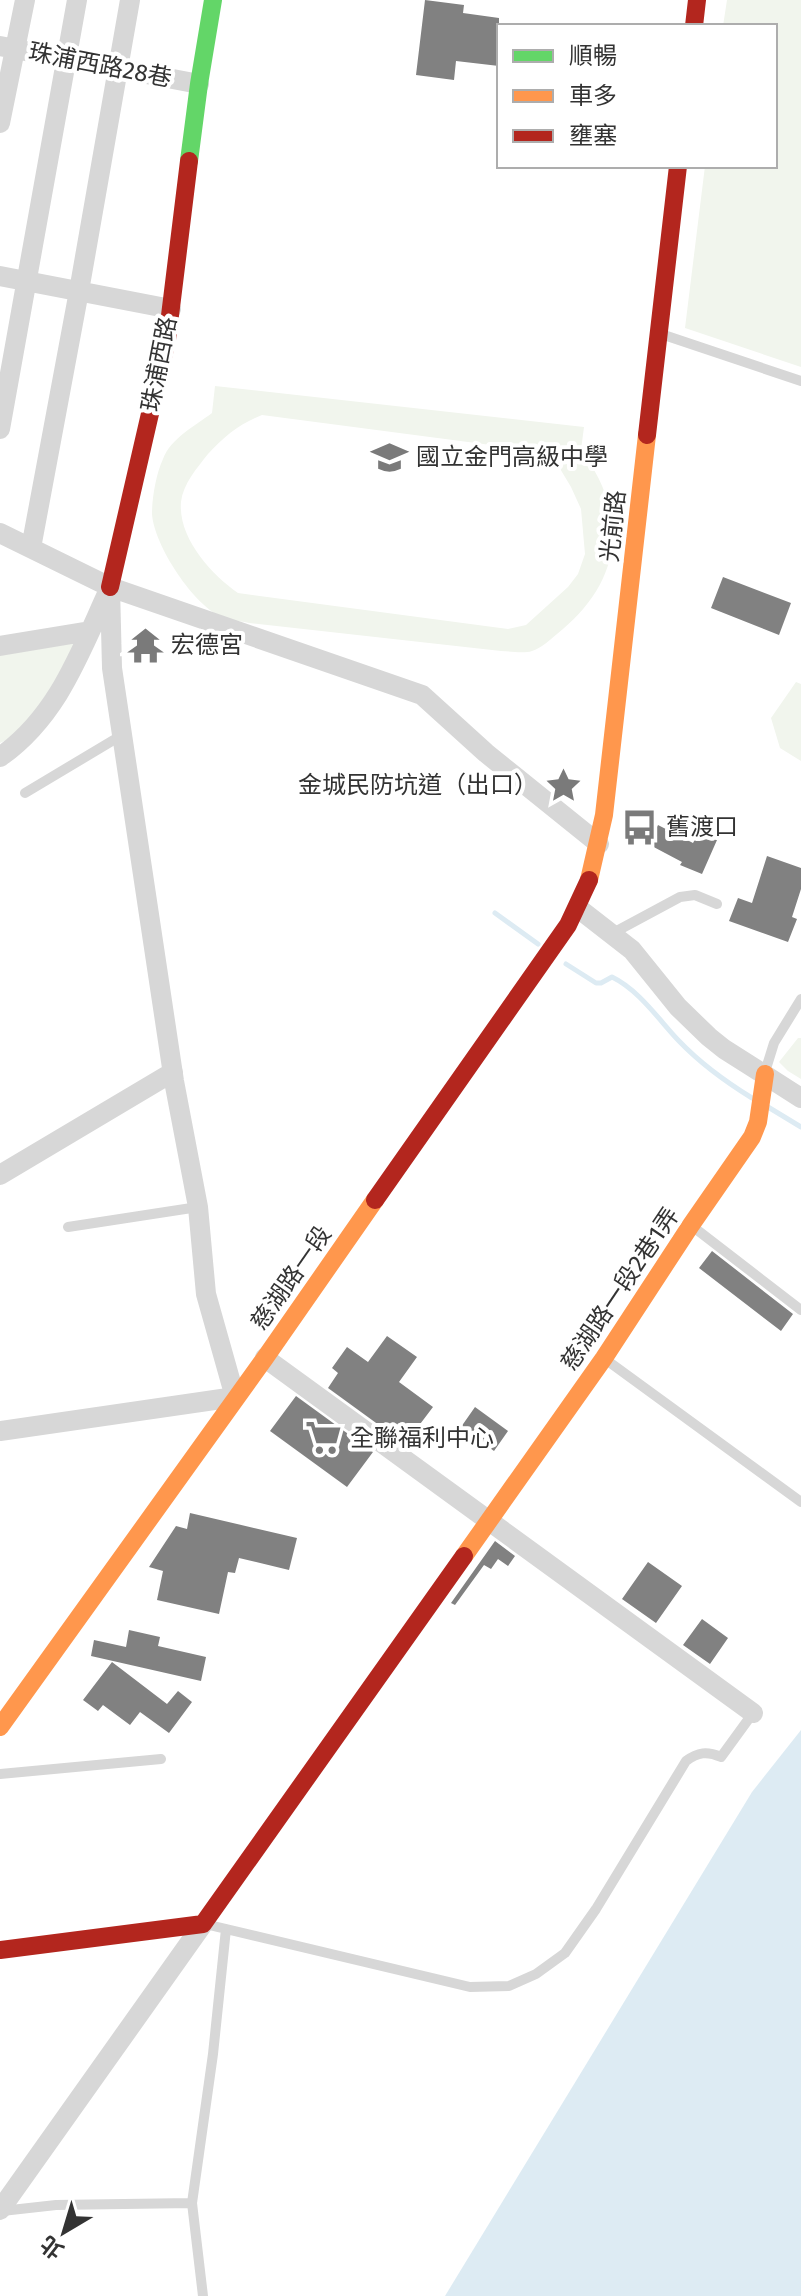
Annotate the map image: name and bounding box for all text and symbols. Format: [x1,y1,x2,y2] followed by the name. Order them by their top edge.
[497,24,777,168] legend
[26,37,174,93] street label: 珠浦西路28巷
[569,42,617,70] text: 順暢
[569,82,617,110] text: 車多
[569,122,617,150] text: 壅塞
[136,314,182,414] street label: 珠浦西路
[371,438,409,476] school or university icon: 國立金門高級中學
[416,443,608,471] place label: 國立金門高級中學
[595,489,631,563] street label: 光前路
[126,626,164,664] temple icon: 宏德宮
[171,631,243,659] place label: 宏德宮
[545,766,583,804] place icon: 金城民防坑道（出口）
[298,771,538,799] place label: 金城民防坑道（出口）
[621,808,659,846] bus stop icon: 舊渡口
[666,813,738,841] place label: 舊渡口
[555,1202,685,1376] street label: 慈湖路一段2巷1弄
[245,1221,337,1335] street label: 慈湖路一段
[305,1419,343,1457] supermarket icon: 全聯福利中心
[350,1424,494,1452] place label: 全聯福利中心
[24,2192,104,2272] north arrow
[35,2230,69,2265] text: 北

